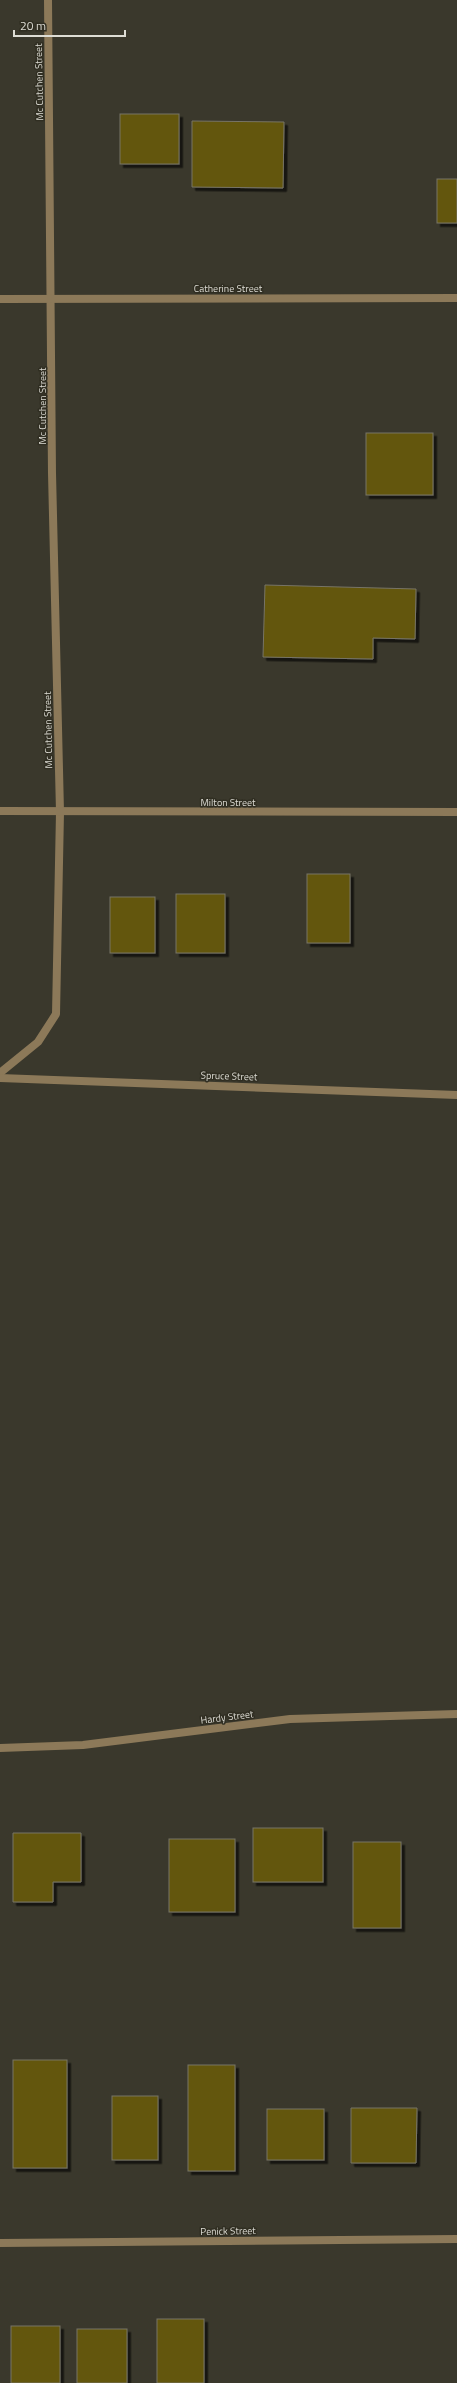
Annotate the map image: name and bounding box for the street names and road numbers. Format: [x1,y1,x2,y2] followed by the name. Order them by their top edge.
[31,43,47,121] street label: Mc Cutchen Street
[194,281,263,296] street label: Catherine Street
[35,367,50,445] street label: Mc Cutchen Street
[40,691,56,769] street label: Mc Cutchen Street
[200,795,256,810] street label: Milton Street
[200,1068,258,1085] street label: Spruce Street
[200,1706,255,1728] street label: Hardy Street
[200,2223,256,2239] street label: Penick Street

